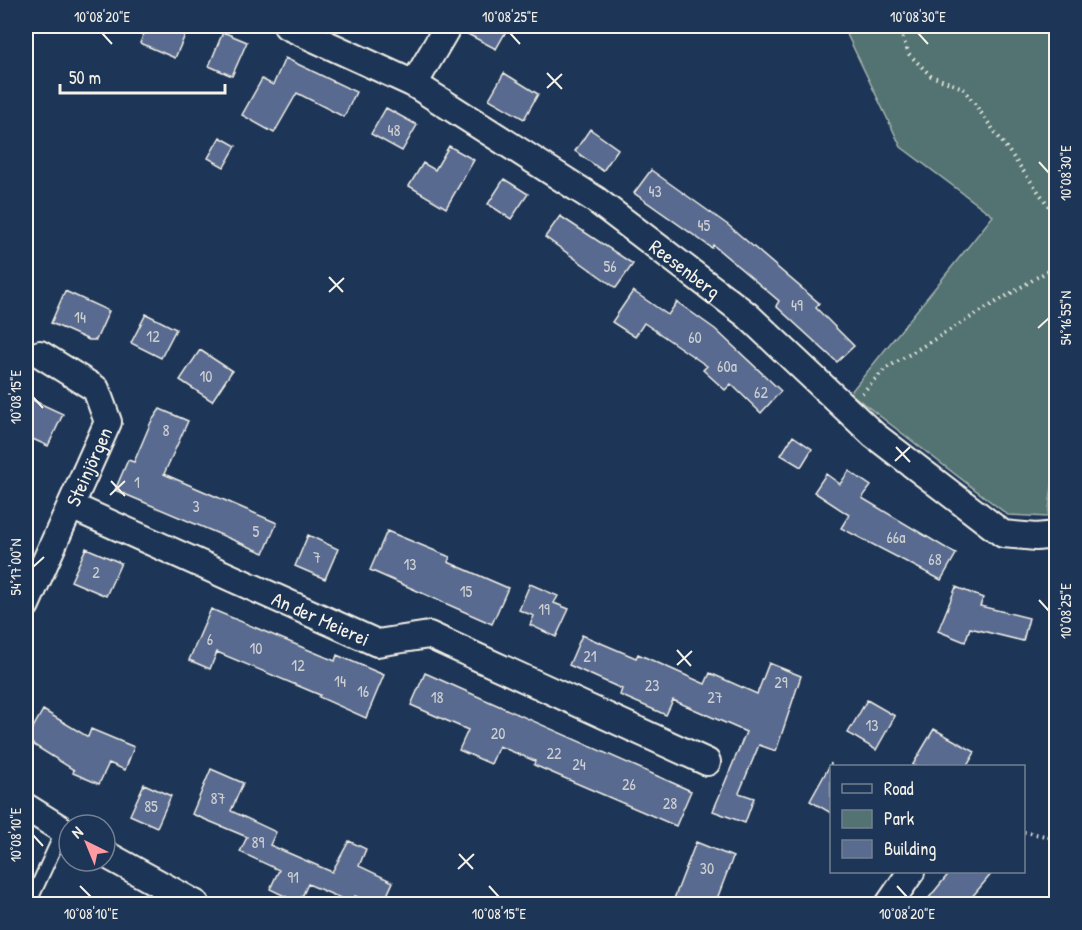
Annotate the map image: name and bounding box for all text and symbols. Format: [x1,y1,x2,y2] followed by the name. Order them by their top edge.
[74,6,130,27] text: 10°08'20"E
[482,6,538,27] text: 10°08'25"E
[890,6,946,27] text: 10°08'30"E
[60,57,225,95] scale bar
[69,65,101,90] text: 50 m
[388,119,401,141] house number: 48
[1055,145,1076,201] text: 10°08'30"E
[648,180,662,202] house number: 43
[698,214,711,236] house number: 45
[645,232,727,304] street label: Reesenberg
[603,255,617,277] house number: 56
[1055,291,1076,345] text: 54°16'55"N
[791,294,803,316] house number: 49
[74,306,86,328] house number: 14
[146,325,160,347] house number: 12
[688,326,702,348] house number: 60
[717,355,737,377] house number: 60a
[200,365,212,387] house number: 10
[5,369,26,424] text: 10°08'15"E
[754,381,768,403] house number: 62
[163,419,170,441] house number: 8
[59,422,118,510] street label: Steinjörgen
[134,471,140,493] house number: 1
[192,495,200,517] house number: 3
[253,520,260,542] house number: 5
[886,526,906,548] house number: 66a
[5,539,26,595] text: 54°17'00"N
[313,546,321,568] house number: 7
[928,548,942,570] house number: 68
[404,553,416,575] house number: 13
[92,561,100,583] house number: 2
[460,580,473,602] house number: 15
[1055,583,1076,639] text: 10°08'25"E
[268,584,374,652] street label: An der Meierei
[538,598,550,620] house number: 19
[207,628,213,650] house number: 6
[250,637,262,659] house number: 10
[583,645,597,667] house number: 21
[291,654,305,676] house number: 12
[334,670,346,692] house number: 14
[774,671,788,693] house number: 29
[645,674,659,696] house number: 23
[357,680,369,702] house number: 16
[431,686,443,708] house number: 18
[707,686,723,708] house number: 27
[866,714,878,736] house number: 13
[491,722,505,744] house number: 20
[547,742,562,764] house number: 22
[572,753,586,775] house number: 24
[830,765,1025,873] legend
[622,773,636,795] house number: 26
[884,776,914,801] text: Road
[211,787,225,809] house number: 87
[663,792,677,814] house number: 28
[144,795,158,817] house number: 85
[884,806,915,831] text: Park
[5,807,26,862] text: 10°08'10"E
[57,813,117,873] north arrow
[66,821,88,843] text: N
[252,831,265,853] house number: 89
[884,836,936,861] text: Building
[700,857,714,879] house number: 30
[287,866,299,888] house number: 91
[64,903,119,924] text: 10°08'10"E
[472,903,527,924] text: 10°08'15"E
[879,903,935,924] text: 10°08'20"E

